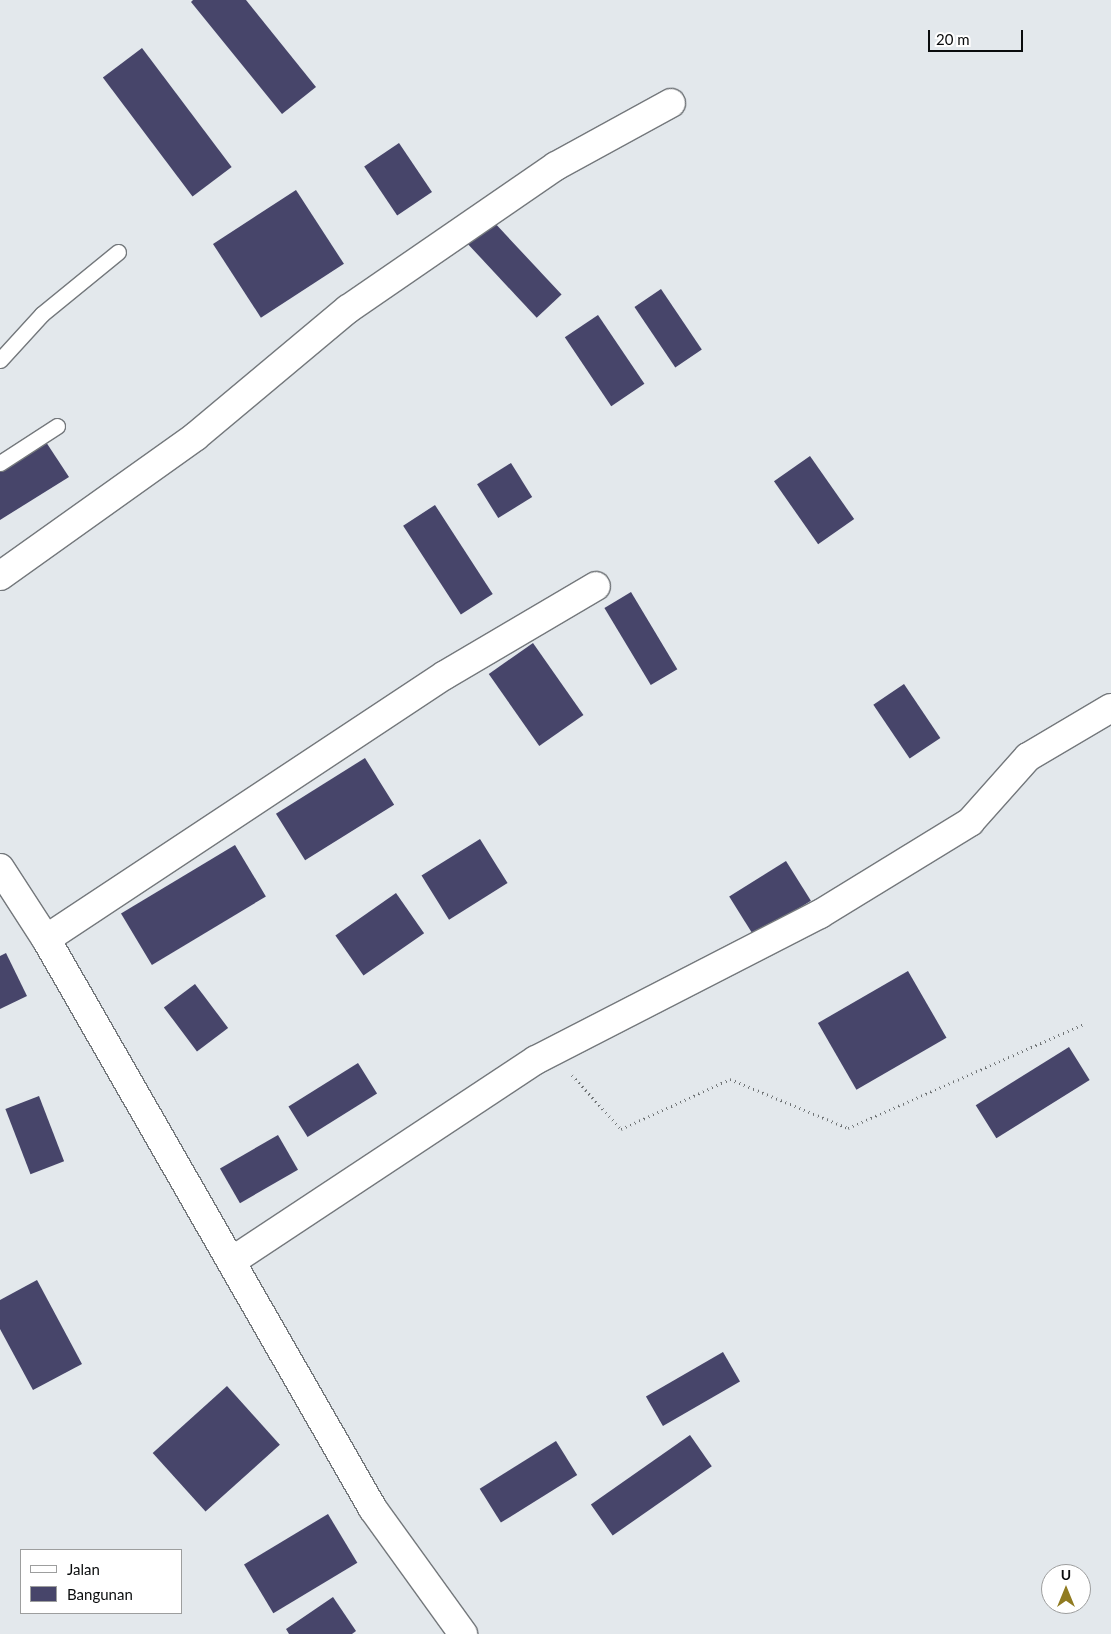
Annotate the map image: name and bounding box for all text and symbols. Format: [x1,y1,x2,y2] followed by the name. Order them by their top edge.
[931,20,1026,52] scale bar
[936,30,970,48] text: 20 m
[20,1549,182,1614] legend
[67,1560,100,1578] text: Jalan
[1041,1564,1091,1614] north arrow
[1061,1566,1071,1583] text: U
[67,1585,133,1603] text: Bangunan

